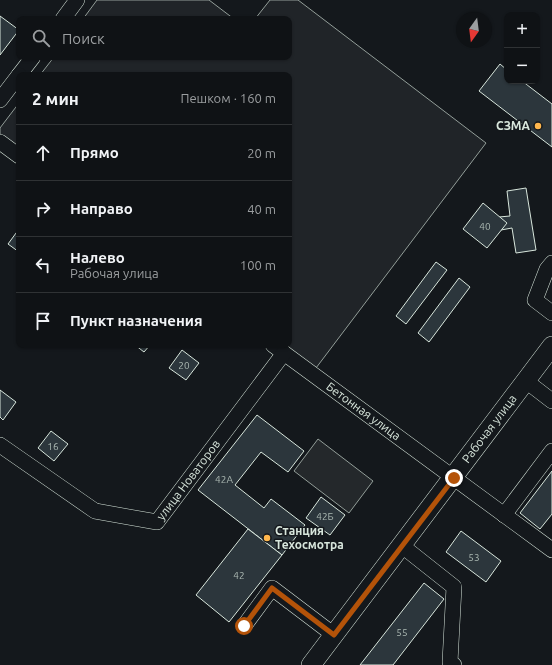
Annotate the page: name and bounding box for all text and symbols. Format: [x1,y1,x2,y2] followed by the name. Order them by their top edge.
[456,12,492,48] north arrow
[504,12,540,84] map controls
[504,12,540,48] button: +
[16,16,292,60] search box
[30,27,52,49] icon: search
[62,30,105,47] text: Поиск
[504,48,540,84] button: −
[32,89,79,108] text: 2 мин
[180,91,276,105] text: Пешком · 160 m
[496,119,531,132] place label: СЗМА
[533,121,543,131] marker: СЗМА
[32,142,54,164] icon: ahead
[70,144,119,161] text: Прямо
[247,146,276,160] text: 20 m
[32,198,54,220] icon: right
[70,200,133,217] text: Направо
[247,202,276,216] text: 40 m
[479,221,491,232] house number: 40
[70,249,125,266] text: Налево
[32,254,54,276] icon: left
[240,258,276,272] text: 100 m
[70,266,159,280] text: Рабочая улица
[32,310,54,332] icon: arrive
[70,312,203,329] text: Пункт назначения
[178,360,190,371] house number: 20
[324,379,403,442] street label: Бетонная улица
[459,392,519,465] street label: Рабочая улица
[154,437,222,522] street label: улица Новаторов
[47,441,59,452] house number: 16
[445,469,463,487] route end
[215,474,233,485] house number: 42А
[316,511,334,522] house number: 42Б
[275,524,344,551] place label: Станция Техосмотра
[262,533,272,543] marker: Станция Техосмотра
[468,552,480,563] house number: 53
[233,570,245,581] house number: 42
[235,617,253,635] route start
[396,627,408,638] house number: 55

